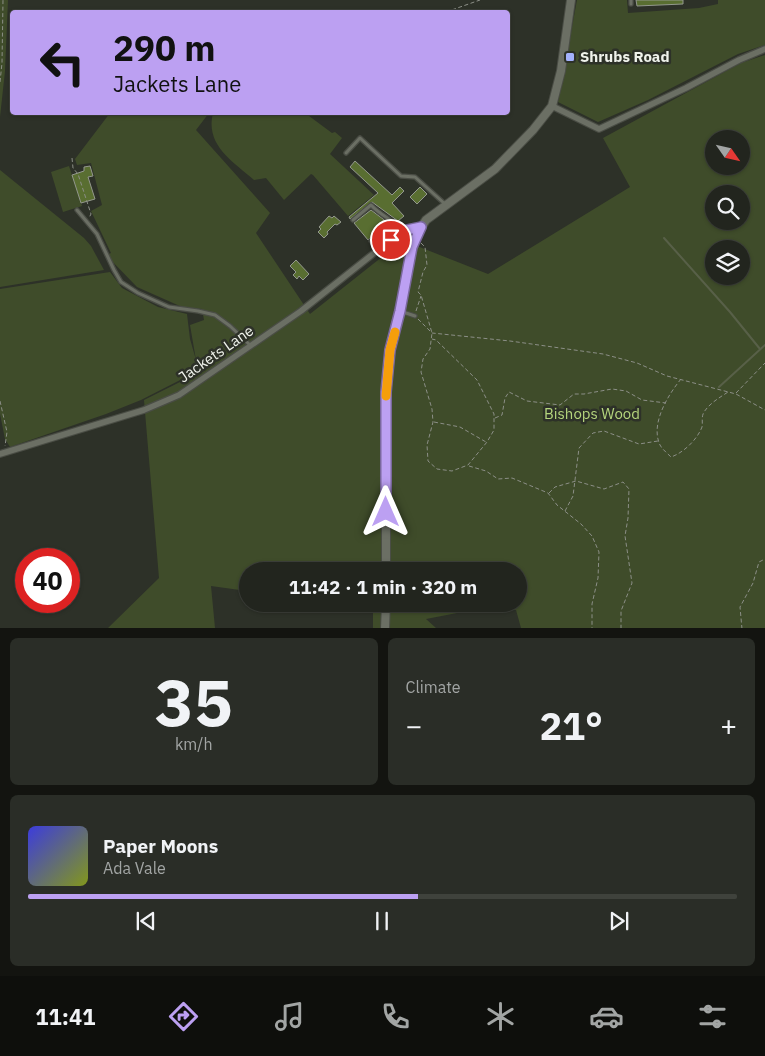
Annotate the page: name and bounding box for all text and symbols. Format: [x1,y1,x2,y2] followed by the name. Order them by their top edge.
[113,25,216,71] text: 290 m
[30,30,95,95] icon: left
[580,47,670,66] place label: Shrubs Road
[564,51,576,63] marker: Shrubs Road
[113,69,241,98] text: Jackets Lane
[705,130,750,175] north arrow
[705,130,750,285] map controls
[705,185,750,230] button: search
[370,219,412,261] pin
[377,226,405,254] icon: arrive
[705,240,750,285] button: layers
[174,321,257,386] street label: Jackets Lane
[544,404,640,423] park label: Bishops Wood
[359,485,411,537] position arrow
[15,548,80,613] speed limit sign: 40
[289,575,477,599] text: 11:42 · 1 min · 320 m
[155,659,233,744] text: 35
[406,677,461,697] text: Climate
[540,701,603,750] text: 21°
[406,707,422,744] text: −
[720,707,737,744] text: +
[175,734,213,754] text: km/h
[103,834,218,858] text: Paper Moons
[103,858,166,878] text: Ada Vale
[132,907,160,935] icon: previous
[368,907,396,935] icon: pause
[605,907,633,935] icon: next
[166,999,201,1034] icon: directions
[272,999,307,1034] icon: music
[378,999,413,1034] icon: phone
[483,999,518,1034] icon: climate
[589,999,624,1034] icon: car
[695,999,730,1034] icon: filters
[35,1002,95,1031] text: 11:41

